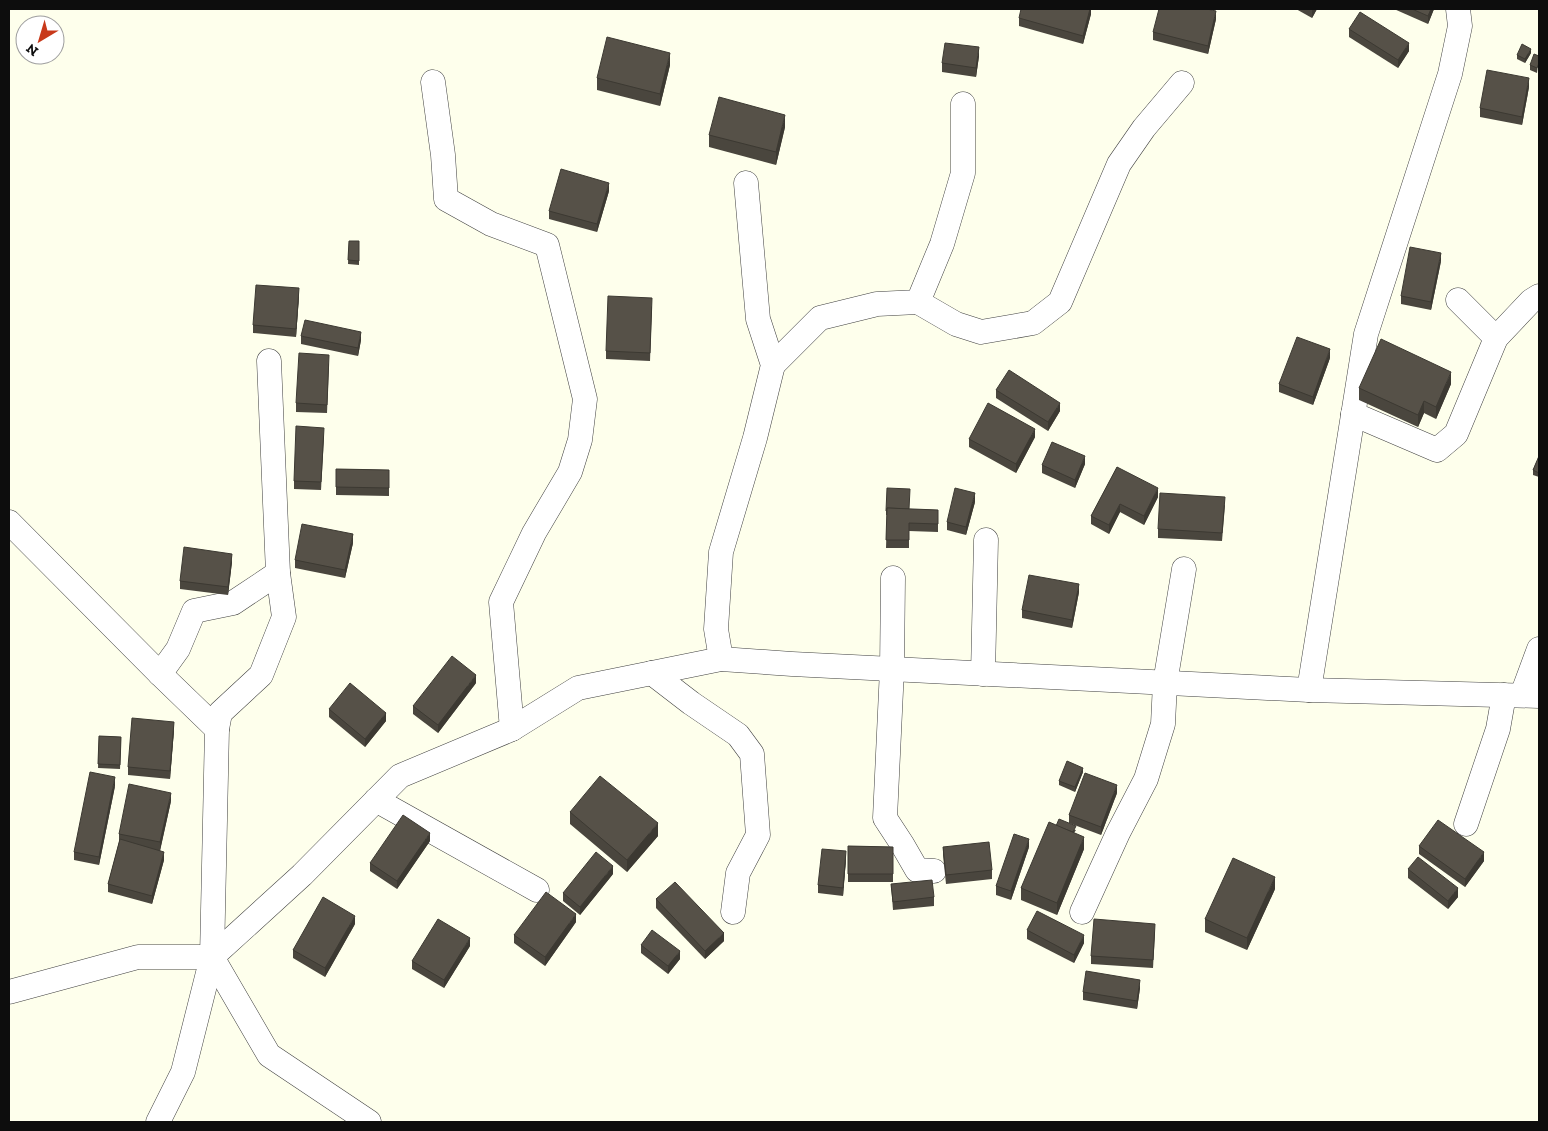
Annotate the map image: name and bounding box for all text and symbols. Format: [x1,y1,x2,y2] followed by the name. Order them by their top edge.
[15,15,65,65] north arrow
[23,40,42,60] text: N

